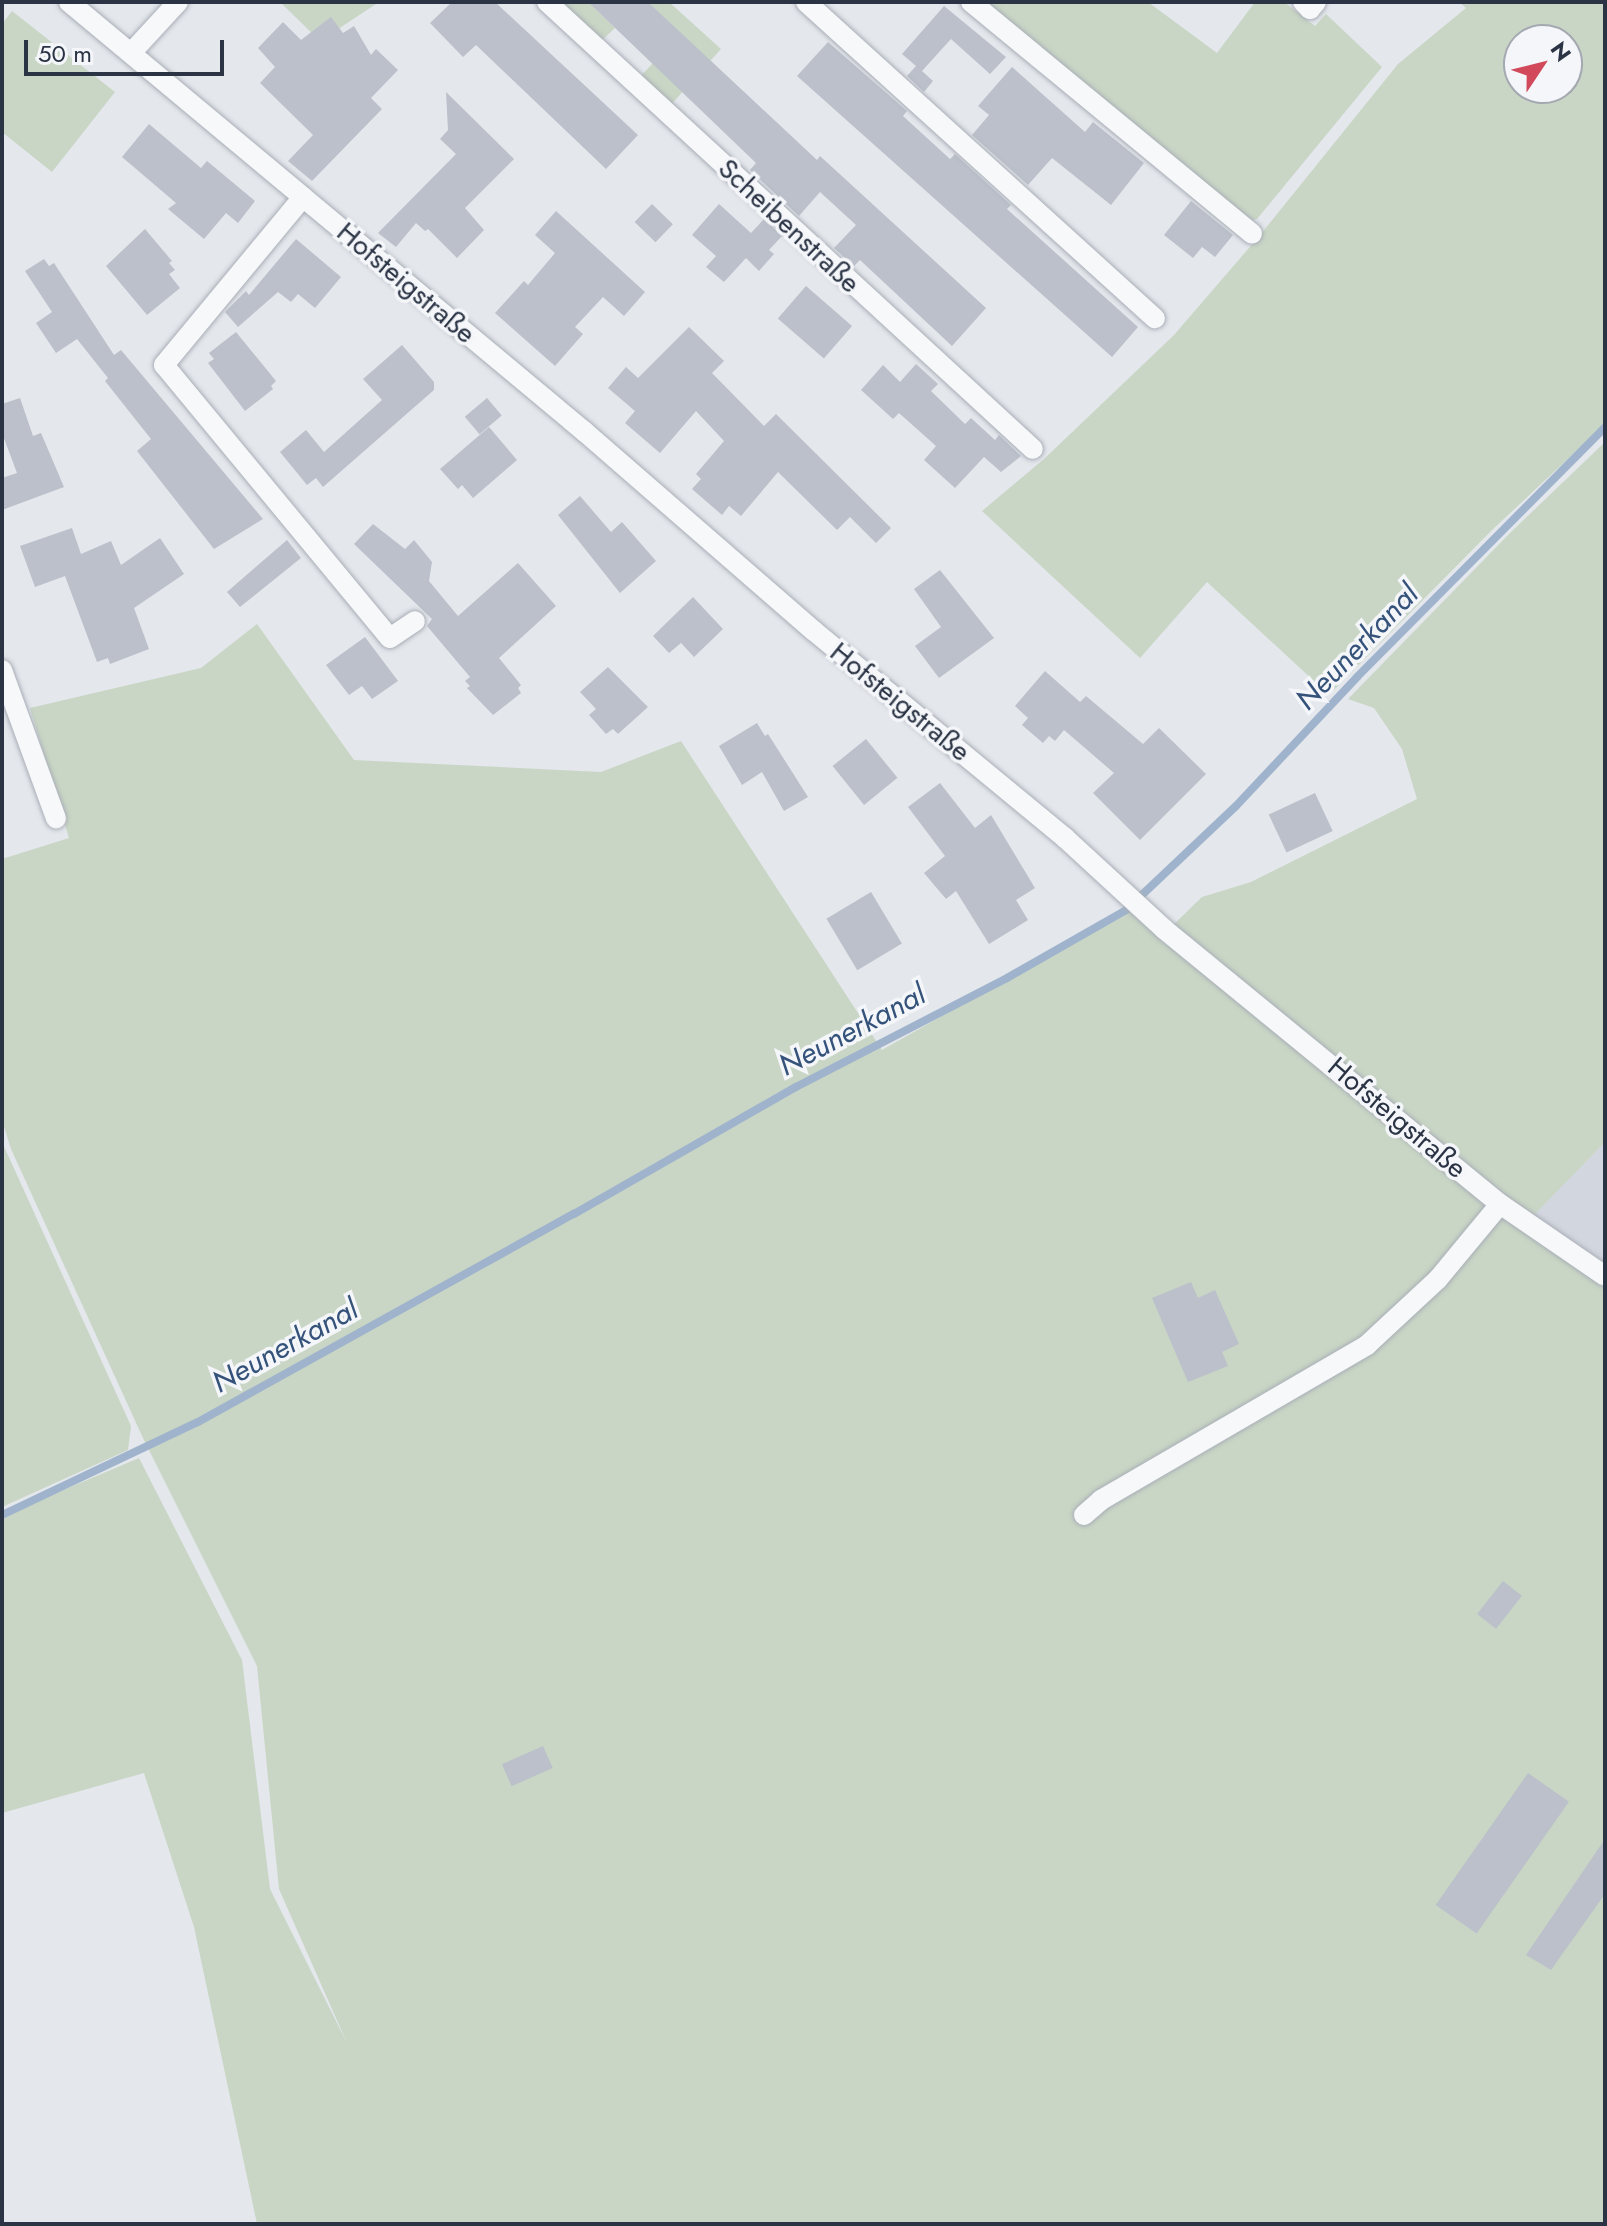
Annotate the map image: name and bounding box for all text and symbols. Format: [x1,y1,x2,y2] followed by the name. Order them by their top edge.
[28,24,228,74] scale bar
[1503,24,1583,104] north arrow
[1543,35,1579,68] text: N
[38,36,92,71] text: 50 m
[711,152,867,300] street label: Scheibenstraße
[330,215,482,351] street label: Hofsteigstraße
[1288,577,1426,717] water label: Neunerkanal
[823,635,977,769] street label: Hofsteigstraße
[772,976,932,1084] water label: Neunerkanal
[1321,1050,1473,1186] street label: Hofsteigstraße
[206,1291,364,1401] water label: Neunerkanal

